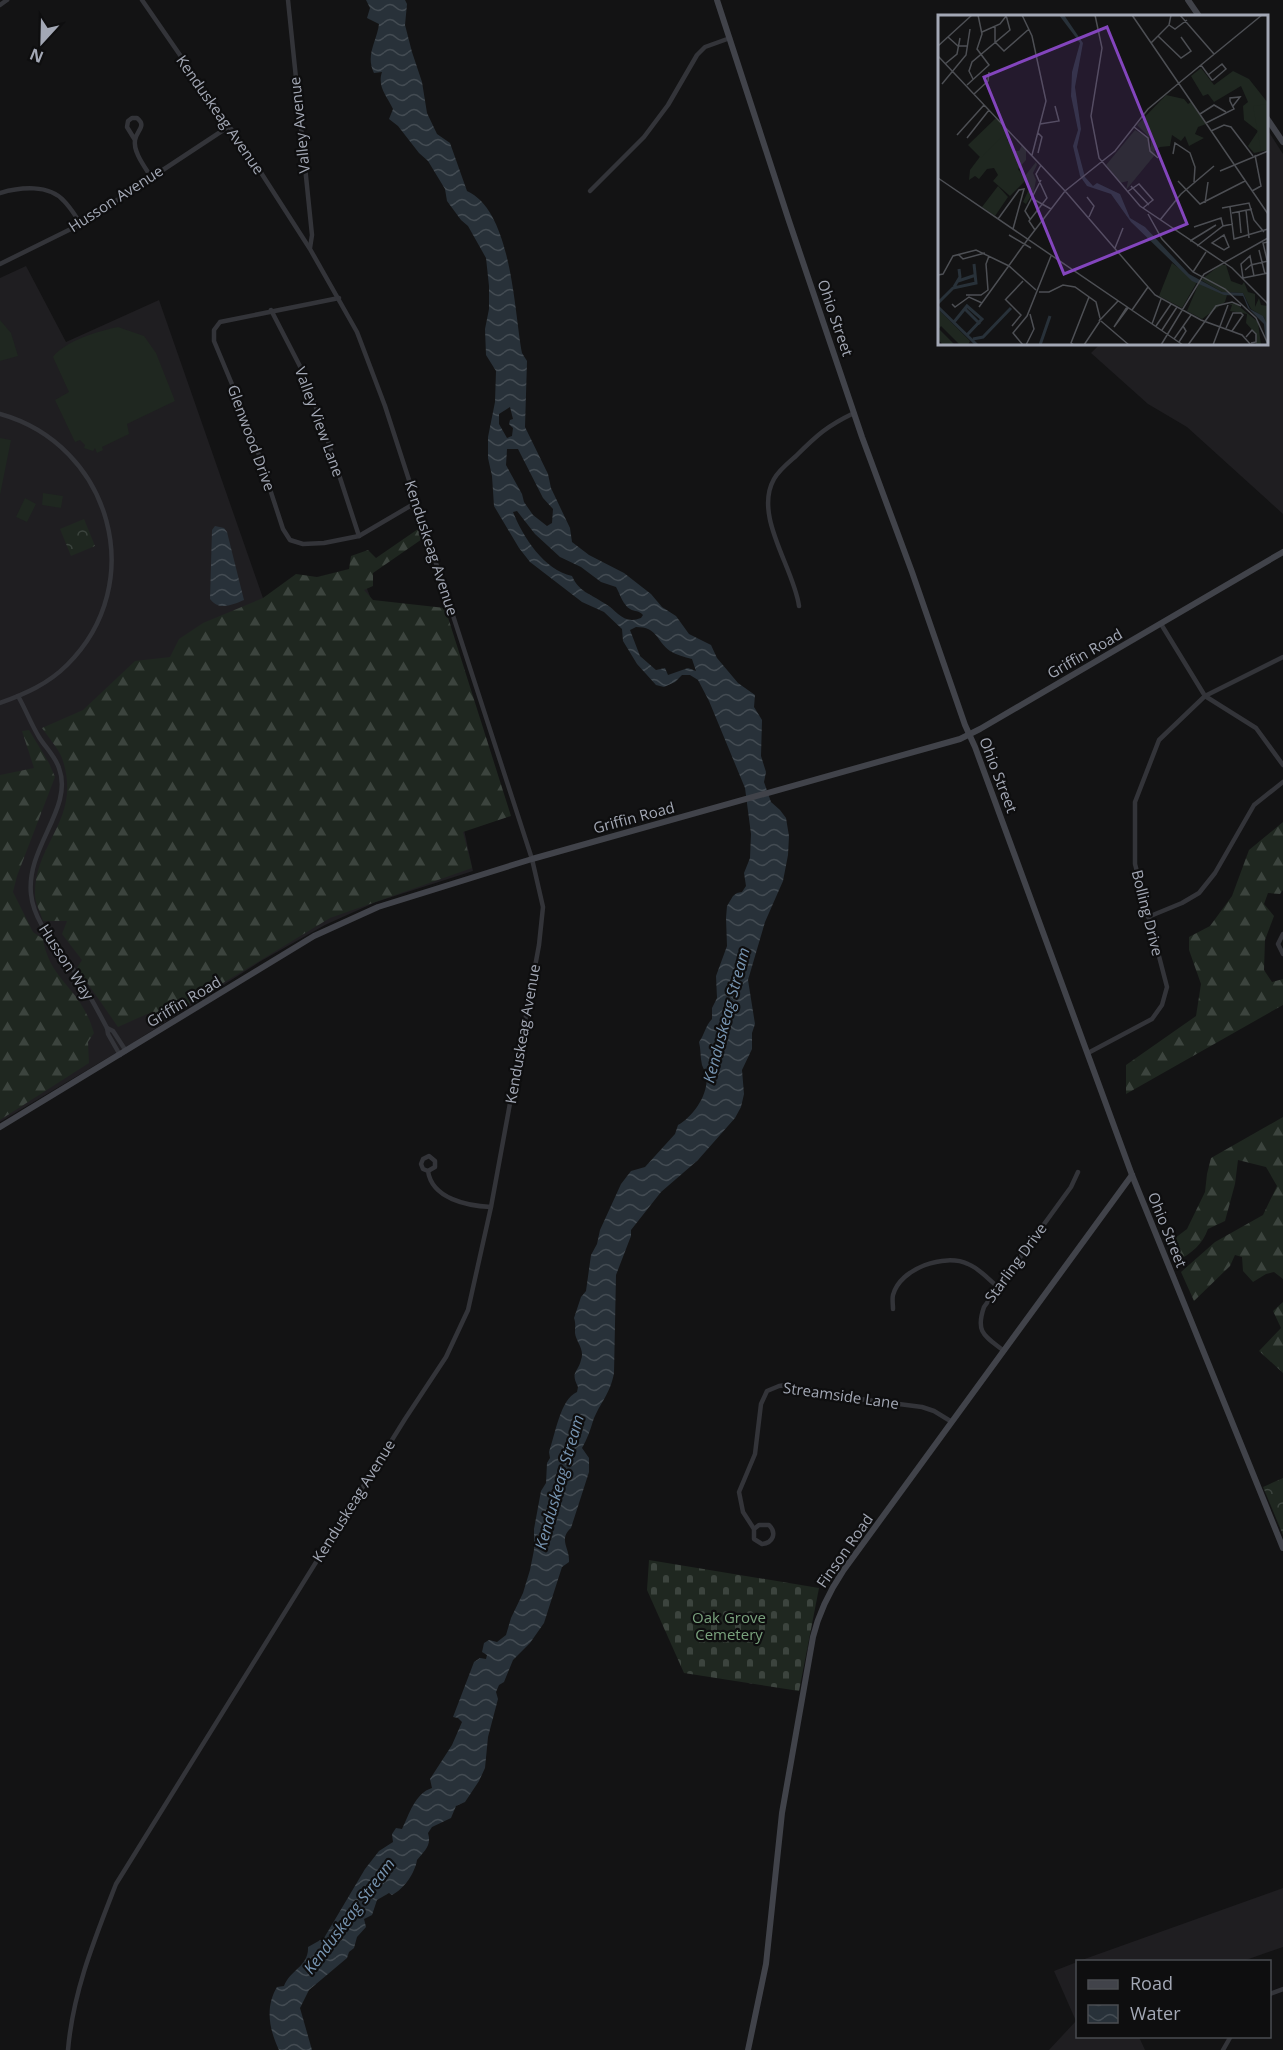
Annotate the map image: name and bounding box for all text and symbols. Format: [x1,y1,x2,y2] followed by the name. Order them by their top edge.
[12,12,72,72] north arrow
[938,15,1268,345] inset map
[26,43,47,69] text: N
[172,51,270,178] street label: Kenduskeag Avenue
[284,76,314,174] street label: Valley Avenue
[64,160,167,236] street label: Husson Avenue
[814,277,858,358] street label: Ohio Street
[291,364,349,479] street label: Valley View Lane
[223,382,280,494] street label: Glenwood Drive
[401,477,463,618] street label: Kenduskeag Avenue
[1043,624,1126,683] street label: Griffin Road
[975,734,1023,815] street label: Ohio Street
[591,797,677,838] street label: Griffin Road
[1128,868,1168,958] street label: Bolling Drive
[35,920,99,1004] street label: Husson Way
[697,945,755,1085] water label: Kenduskeag Stream
[500,963,544,1105] street label: Kenduskeag Avenue
[143,971,224,1031] street label: Griffin Road
[1144,1189,1192,1270] street label: Ohio Street
[980,1219,1051,1306] street label: Starling Drive
[782,1377,900,1413] street label: Streamside Lane
[529,1412,589,1552] water label: Kenduskeag Stream
[307,1435,399,1566] street label: Kenduskeag Avenue
[811,1510,877,1591] street label: Finson Road
[692,1607,766,1644] park label: Oak Grove Cemetery
[298,1854,400,1978] water label: Kenduskeag Stream
[1076,1960,1271,2038] legend
[1130,1971,1173,1995] text: Road
[1130,2001,1181,2025] text: Water

